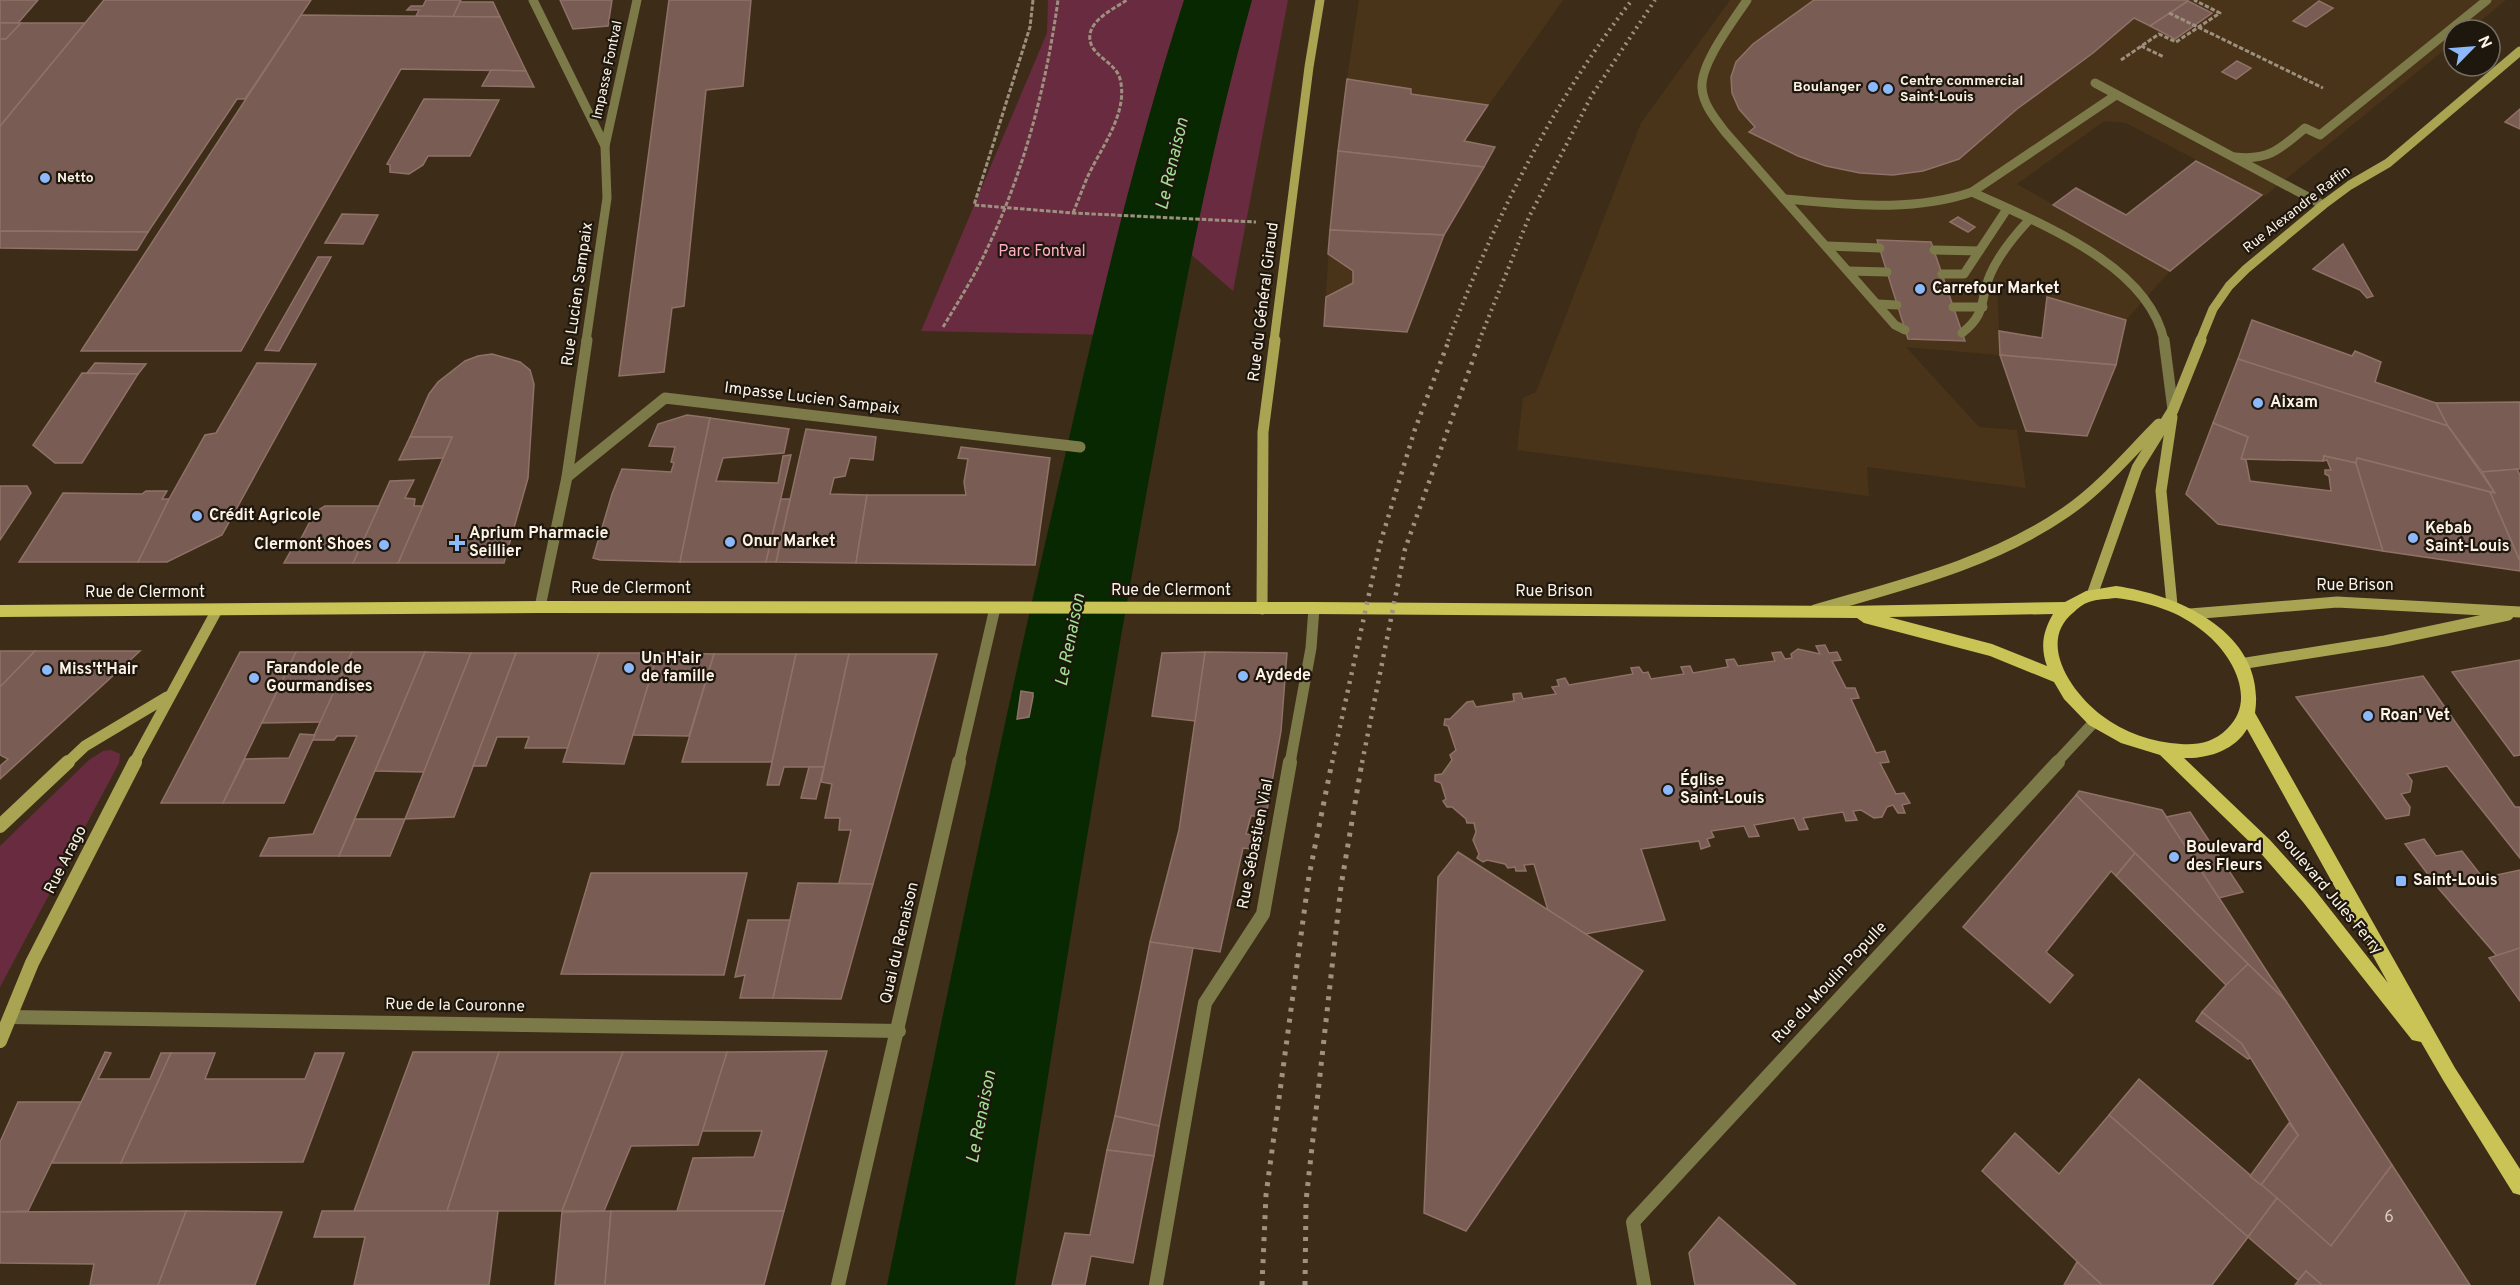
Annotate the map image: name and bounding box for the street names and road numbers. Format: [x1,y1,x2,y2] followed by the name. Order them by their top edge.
[589,19,627,121] street label: Impasse Fontval
[2240,163,2354,257] street label: Rue Alexandre Raffin
[558,221,598,367] street label: Rue Lucien Sampaix
[1244,221,1284,383] street label: Rue du Général Giraud
[723,378,901,420] street label: Impasse Lucien Sampaix
[2316,576,2394,596] street label: Rue Brison
[571,579,691,599] street label: Rue de Clermont
[1111,581,1231,601] street label: Rue de Clermont
[1515,582,1593,602] street label: Rue Brison
[85,583,205,603] street label: Rue de Clermont
[1234,777,1278,911] street label: Rue Sébastien Vial
[40,822,92,898] street label: Rue Arago
[2271,827,2387,959] street label: Boulevard Jules Ferry
[876,880,924,1006] street label: Quai du Renaison
[1768,918,1892,1048] street label: Rue du Moulin Populle
[385,995,525,1017] street label: Rue de la Couronne

